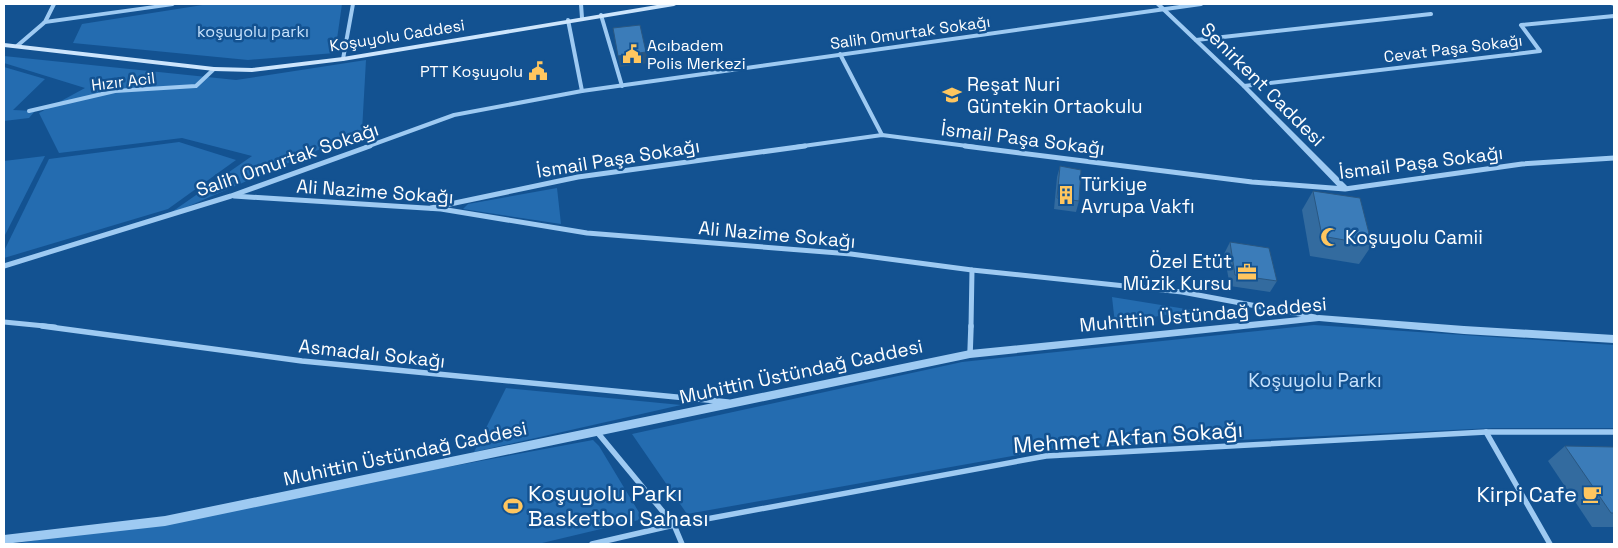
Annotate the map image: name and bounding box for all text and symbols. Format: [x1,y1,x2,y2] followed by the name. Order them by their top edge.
[829,11,991,54] street label: Salih Omurtak Sokağı
[328,14,466,57] street label: Koşuyolu Caddesi
[1195,17,1330,152] street label: Senirkent Caddesi
[197,21,309,42] park label: koşuyolu parkı
[1383,30,1524,67] street label: Cevat Paşa Sokağı
[647,35,746,74] place label: Acıbadem Polis Merkezi
[621,43,643,65] public building icon: Acıbadem Polis Merkezi
[527,60,549,82] public building icon: PTT Koşuyolu
[420,61,523,82] place label: PTT Koşuyolu
[90,67,156,96] street label: Hızır Acil
[967,72,1143,119] place label: Reşat Nuri Güntekin Ortaokulu
[941,84,963,106] school or university icon: Reşat Nuri Güntekin Ortaokulu
[192,116,382,203] street label: Salih Omurtak Sokağı
[940,116,1106,161] street label: İsmail Paşa Sokağı
[535,133,701,184] street label: İsmail Paşa Sokağı
[1338,140,1504,185] street label: İsmail Paşa Sokağı
[1081,172,1195,219] place label: Türkiye Avrupa Vakfı
[295,174,454,209] street label: Ali Nazime Sokağı
[1055,184,1077,206] building icon: Türkiye Avrupa Vakfı
[697,215,857,254] street label: Ali Nazime Sokağı
[1345,225,1483,250] place label: Koşuyolu Camii
[1319,226,1341,248] mosque icon: Koşuyolu Camii
[1123,249,1232,296] place label: Özel Etüt Müzik Kursu
[1236,261,1258,283] office icon: Özel Etüt Müzik Kursu
[1078,291,1328,338] street label: Muhittin Üstündağ Caddesi
[297,333,446,374] street label: Asmadalı Sokağı
[677,333,925,410] street label: Muhittin Üstündağ Caddesi
[1248,368,1382,393] park label: Koşuyolu Parkı
[281,415,529,492] street label: Muhittin Üstündağ Caddesi
[1012,415,1244,459] street label: Mehmet Akfan Sokağı
[528,479,709,532] place label: Koşuyolu Parkı Basketbol Sahası
[1476,480,1577,508] place label: Kirpi Cafe
[1581,483,1603,505] cafe icon: Kirpi Cafe
[502,495,524,517] sports icon: Koşuyolu Parkı Basketbol Sahası

